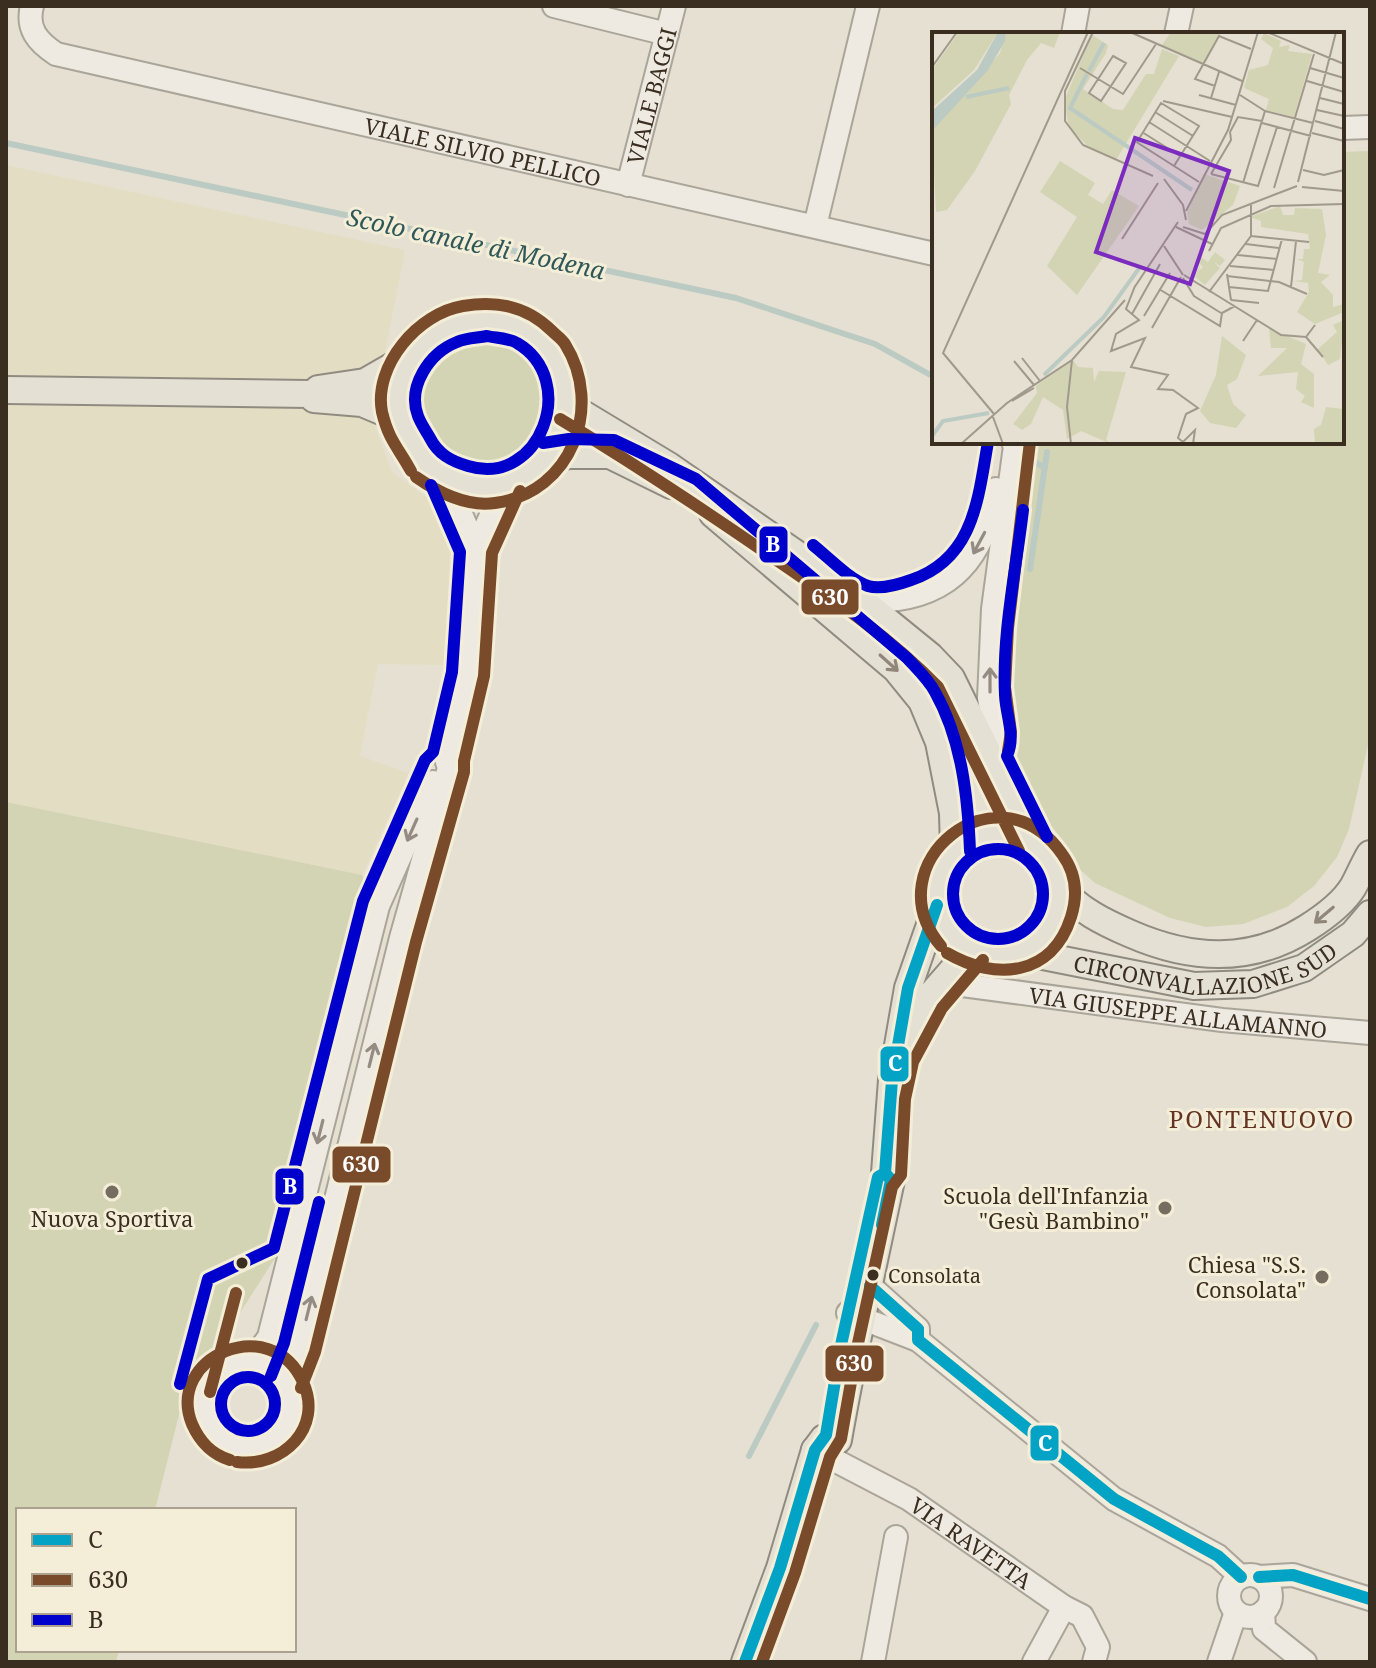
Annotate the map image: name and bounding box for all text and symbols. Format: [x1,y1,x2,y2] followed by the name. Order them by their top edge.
[619,24,683,168] street label: VIALE BAGGI
[932,32,1344,444] inset map
[362,110,604,193] street label: VIALE SILVIO PELLICO
[344,200,608,286] water label: Scolo canale di Modena
[758,525,789,564] line badge: B
[766,528,780,558] text: B
[971,531,987,555] one-way arrow
[800,578,860,616] line badge: 630
[811,581,849,611] text: 630
[878,654,898,672] one-way arrow
[982,667,997,694] one-way arrow
[403,818,418,842] one-way arrow
[1314,906,1334,924] one-way arrow
[1071,935,1342,1001] street label: CIRCONVALLAZIONE SUD
[1027,979,1328,1044] street label: VIA GIUSEPPE ALLAMANNO
[365,1043,380,1069] one-way arrow
[879,1045,910,1083] line badge: C
[888,1047,902,1077] text: C
[1169,1102,1355,1135] district label: PONTENUOVO
[312,1118,327,1144] one-way arrow
[331,1145,392,1184] line badge: 630
[342,1148,380,1178] text: 630
[274,1167,305,1206] line badge: B
[283,1170,297,1200] text: B
[943,1180,1149,1235] place label: Scuola dell'Infanzia "Gesù Bambino"
[103,1183,121,1201] marker: Nuova Sportiva
[1156,1199,1174,1217] marker: Scuola dell'Infanzia "Gesù Bambino"
[31,1203,193,1233] place label: Nuova Sportiva
[1188,1249,1306,1304] place label: Chiesa "S.S. Consolata"
[234,1255,250,1271] unlabelled marker
[888,1262,981,1289] place label: Consolata
[865,1267,881,1283] marker: Consolata
[1313,1268,1331,1286] marker: Chiesa "S.S. Consolata"
[303,1295,318,1321] one-way arrow
[824,1344,885,1383] line badge: 630
[835,1347,873,1377] text: 630
[1029,1424,1060,1462] line badge: C
[1038,1427,1052,1457] text: C
[904,1490,1039,1596] street label: VIA RAVETTA
[16,1508,296,1652] legend
[88,1522,103,1555] text: C
[88,1562,128,1595] text: 630
[88,1602,104,1635] text: B

